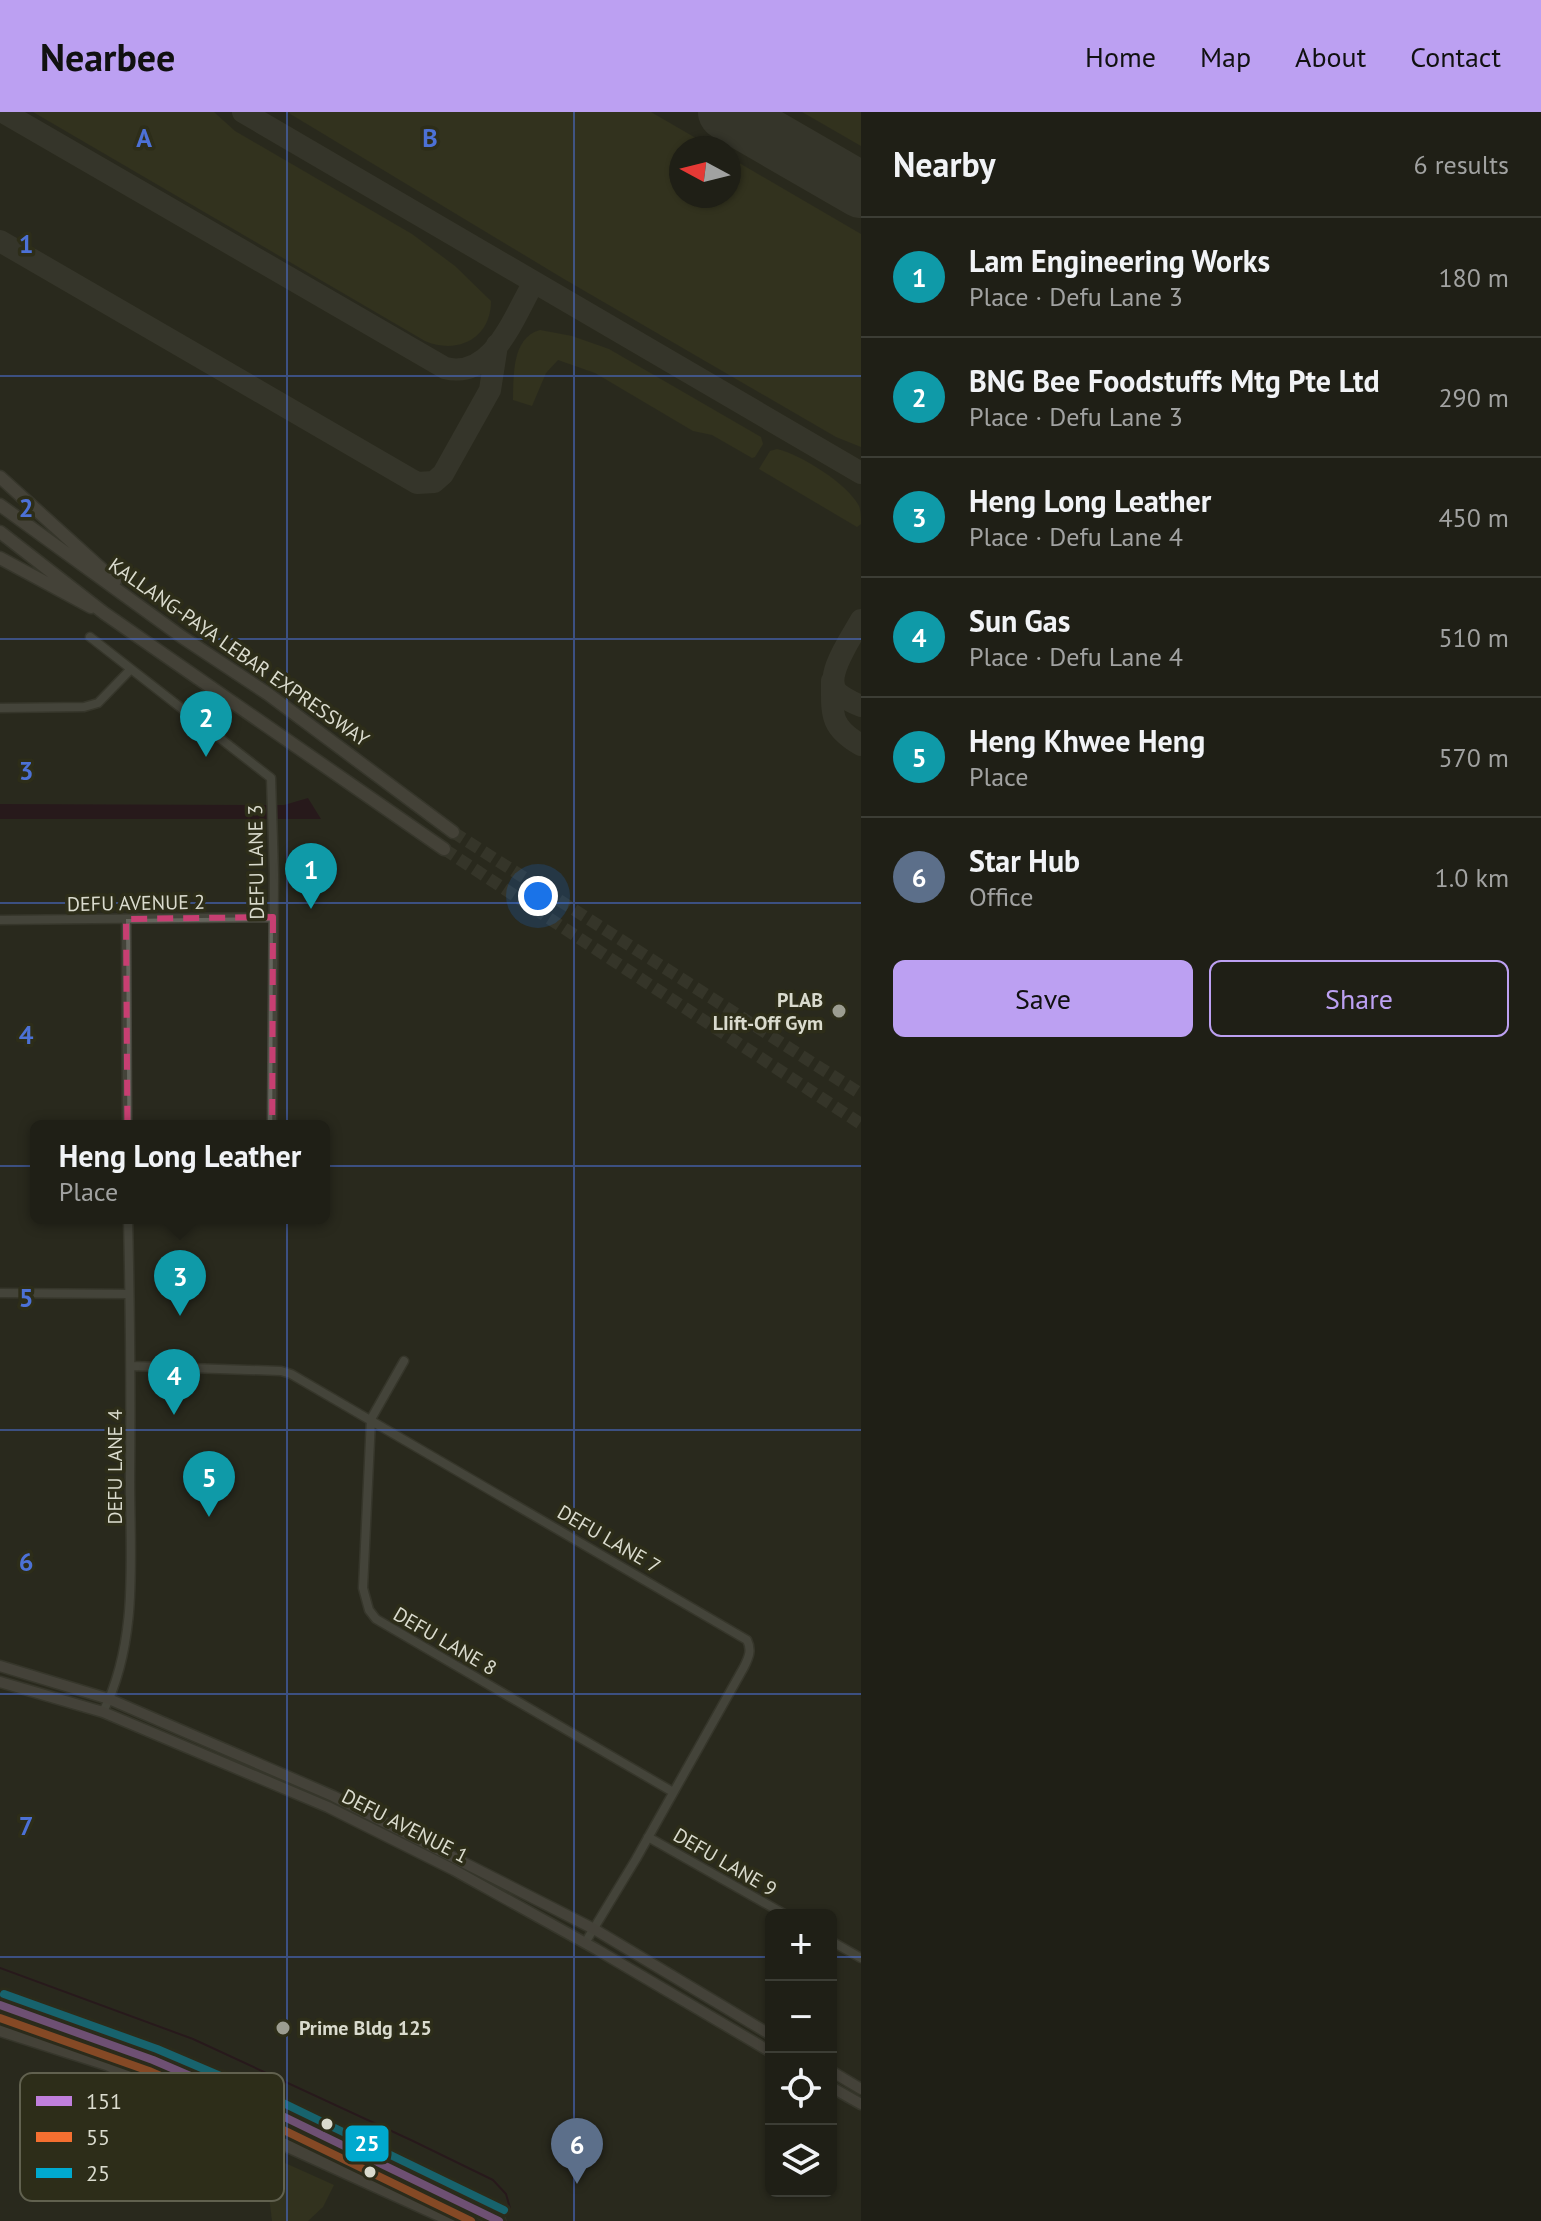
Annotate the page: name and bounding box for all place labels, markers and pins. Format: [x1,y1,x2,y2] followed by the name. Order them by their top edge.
[180,691,232,757] pin: 2
[285,843,337,909] pin: 1
[713,987,823,1036] place label: PLAB LIift-Off Gym
[830,1002,848,1020] marker: PLAB LIift-Off Gym
[154,1250,206,1316] pin: 3
[148,1349,200,1415] pin: 4
[183,1451,235,1517] pin: 5
[299,2015,432,2041] place label: Prime Bldg 125
[274,2019,292,2037] marker: Prime Bldg 125
[319,2116,335,2132] unlabelled marker
[551,2118,603,2184] pin: 6
[362,2164,378,2180] unlabelled marker

